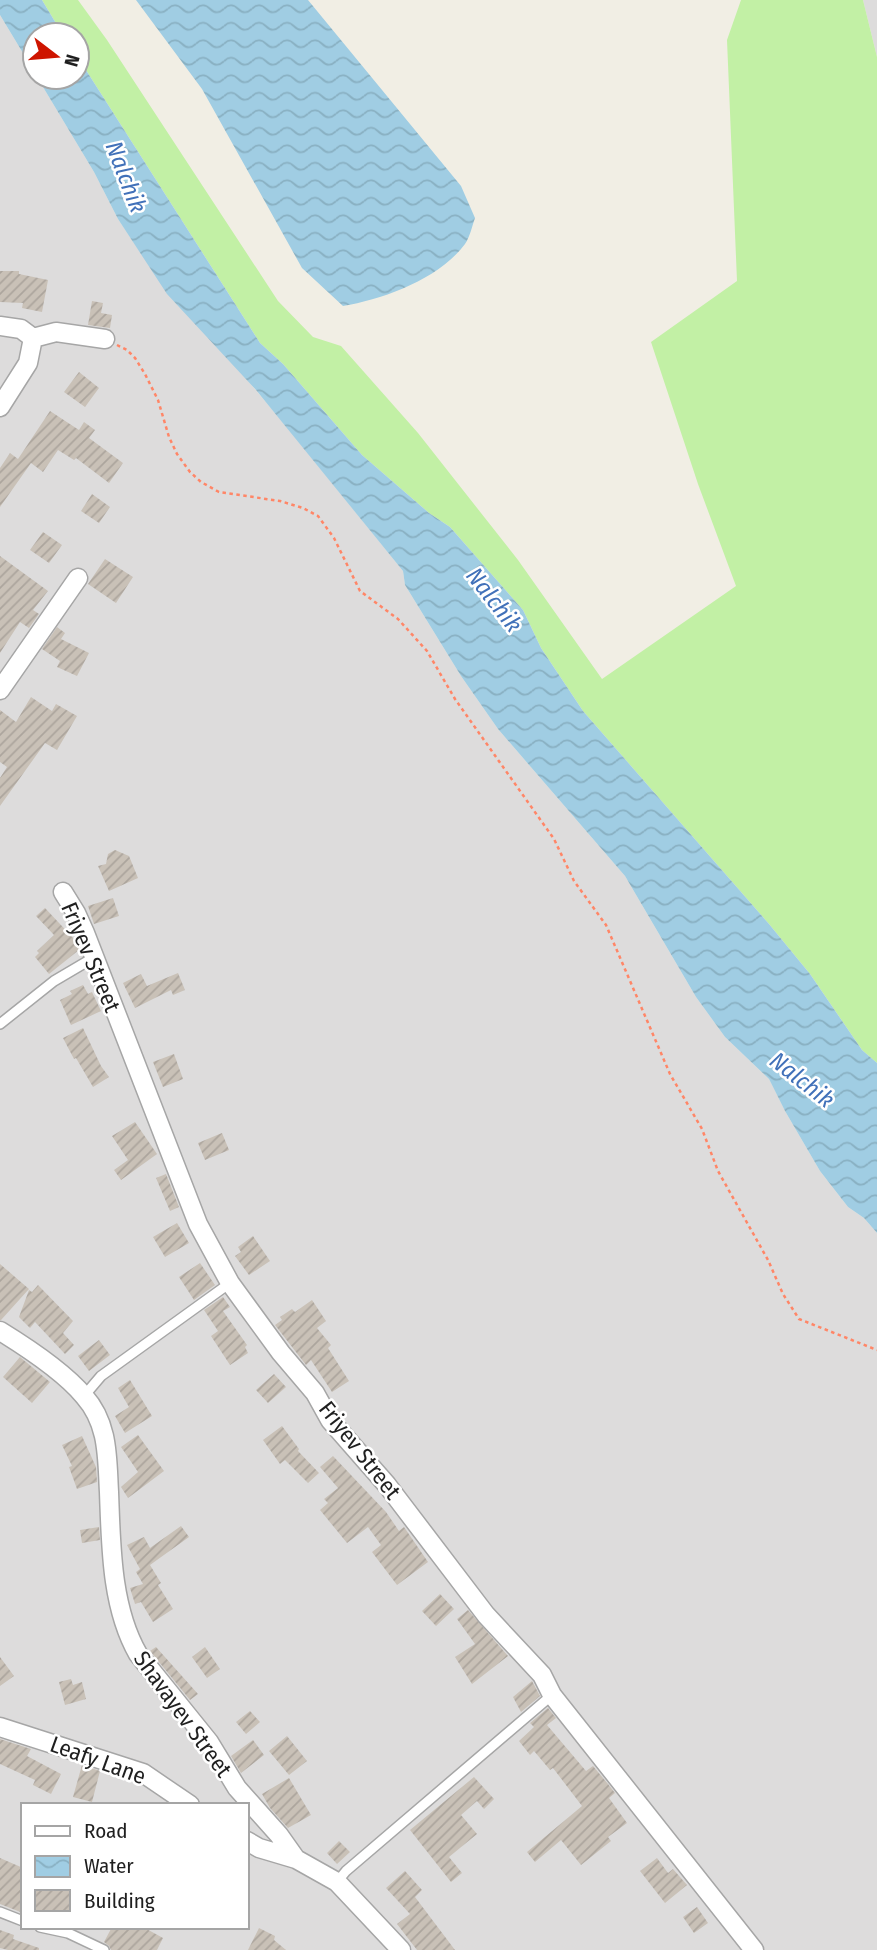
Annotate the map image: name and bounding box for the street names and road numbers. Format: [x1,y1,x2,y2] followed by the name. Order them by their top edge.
[55,898,127,1017] street label: Friyev Street
[313,1395,407,1505] street label: Friyev Street
[128,1646,238,1783] street label: Shavayev Street
[46,1730,150,1790] street label: Leafy Lane

